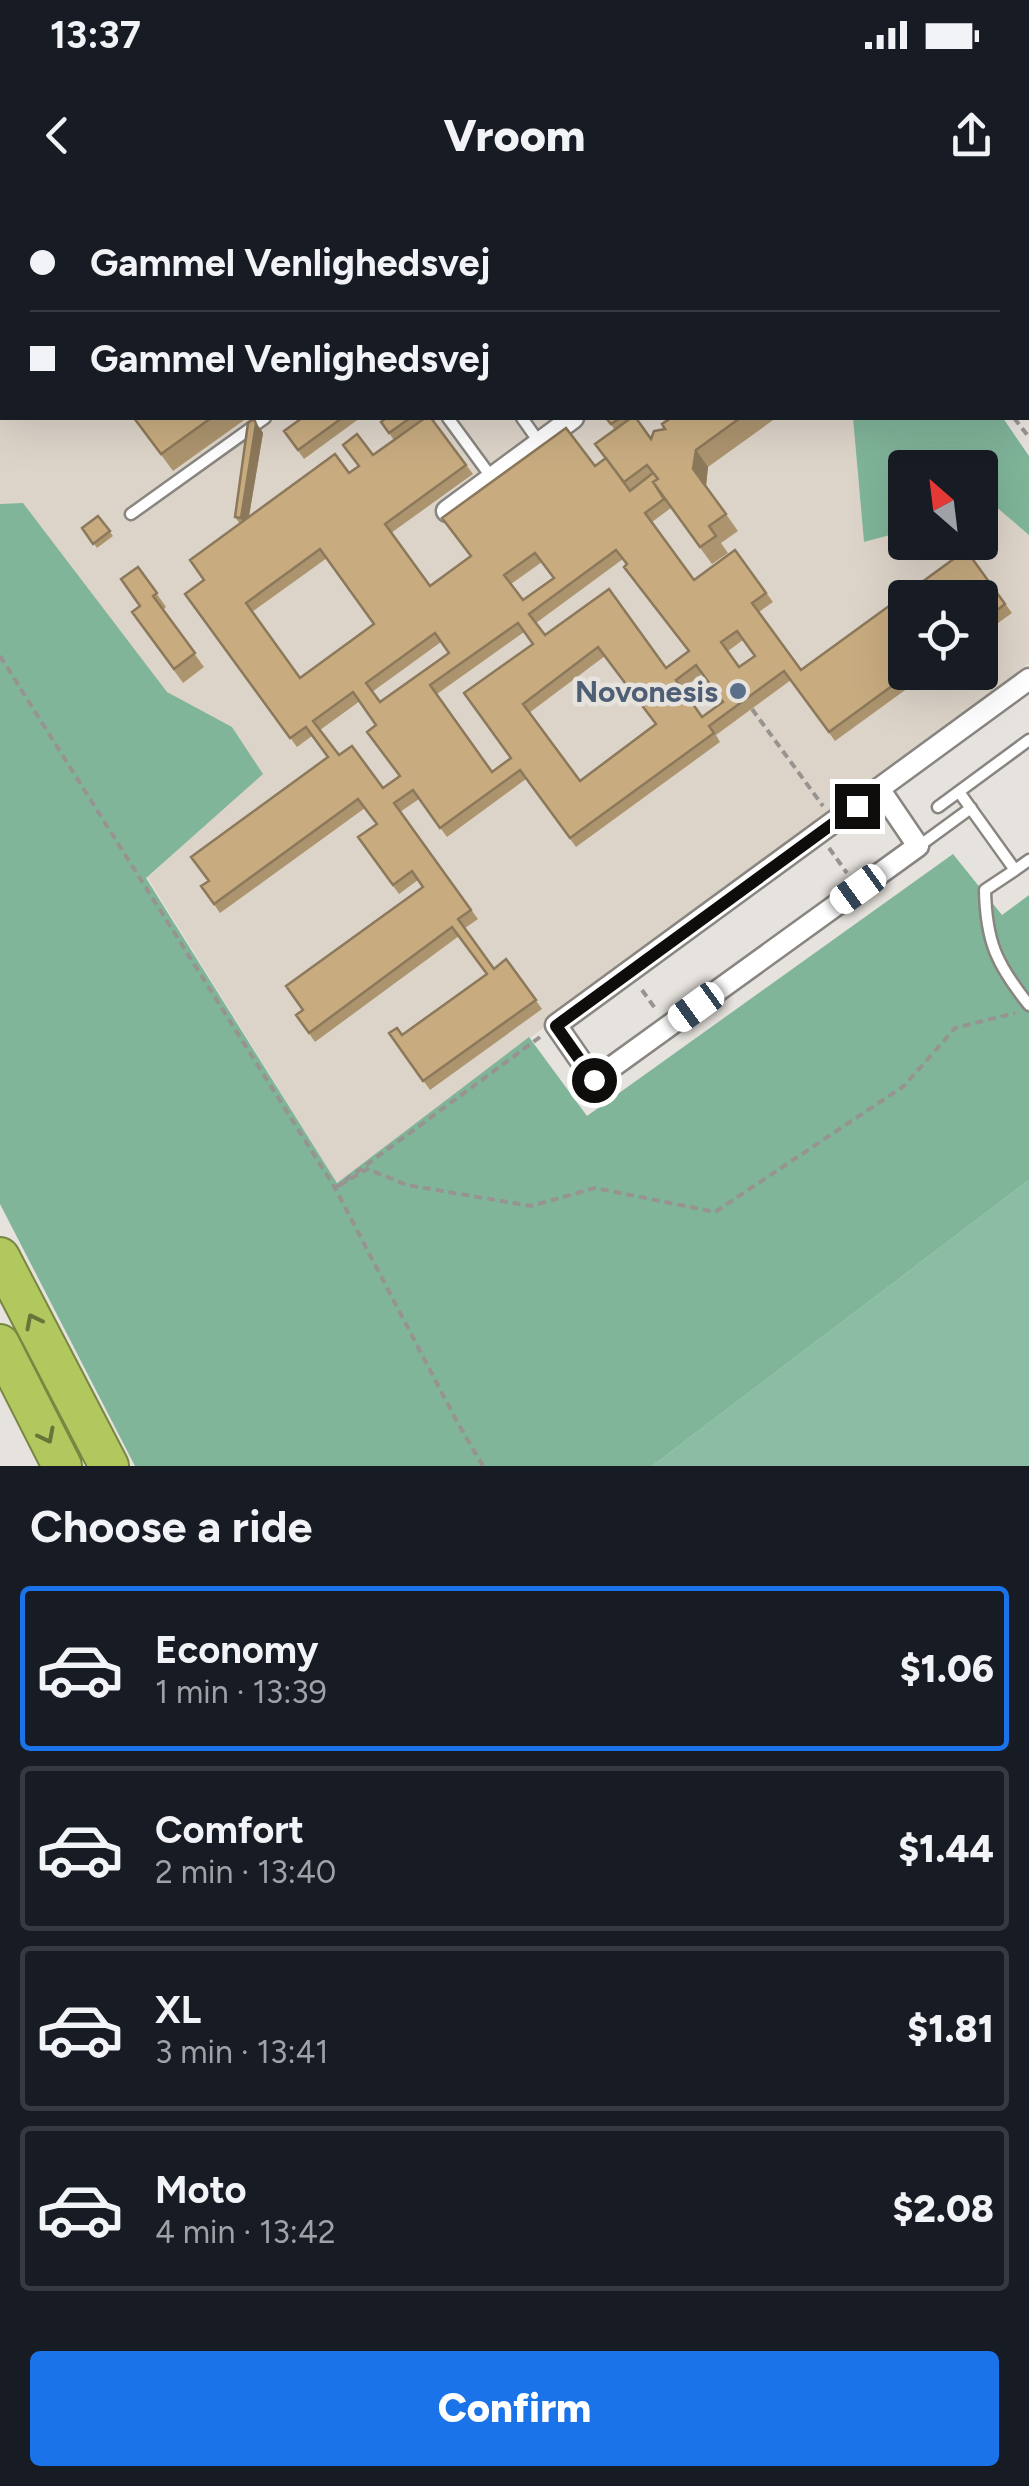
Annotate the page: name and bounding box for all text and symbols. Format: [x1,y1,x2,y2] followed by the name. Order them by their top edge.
[50,12,141,58] text: 13:37
[30,108,85,163] icon: back
[444,108,585,162] text: Vroom
[944,108,999,163] icon: share
[90,240,491,286] text: Gammel Venlighedsvej
[90,336,491,382] text: Gammel Venlighedsvej
[888,450,998,560] north arrow
[888,450,998,690] map controls
[888,580,998,690] button: locate
[575,673,718,710] place label: Novonesis
[727,680,749,702] marker: Novonesis
[835,784,880,829] route end
[825,859,891,919] car
[663,977,729,1037] car
[572,1058,617,1103] route start
[26,1313,45,1331] one-way arrow
[35,1426,55,1444] one-way arrow
[30,1499,312,1553] text: Choose a ride
[35,1624,125,1714] icon: car
[155,1627,318,1673] text: Economy
[900,1646,994,1692] text: $1.06
[155,1673,327,1711] text: 1 min · 13:39
[35,1804,125,1894] icon: car
[155,1807,304,1853] text: Comfort
[898,1826,994,1872] text: $1.44
[155,1853,336,1891] text: 2 min · 13:40
[35,1984,125,2074] icon: car
[155,1987,201,2033] text: XL
[907,2006,994,2052] text: $1.81
[155,2033,329,2071] text: 3 min · 13:41
[35,2164,125,2254] icon: car
[155,2167,247,2213] text: Moto
[893,2186,994,2232] text: $2.08
[155,2213,336,2251] text: 4 min · 13:42
[30,2351,999,2466] button: Confirm

